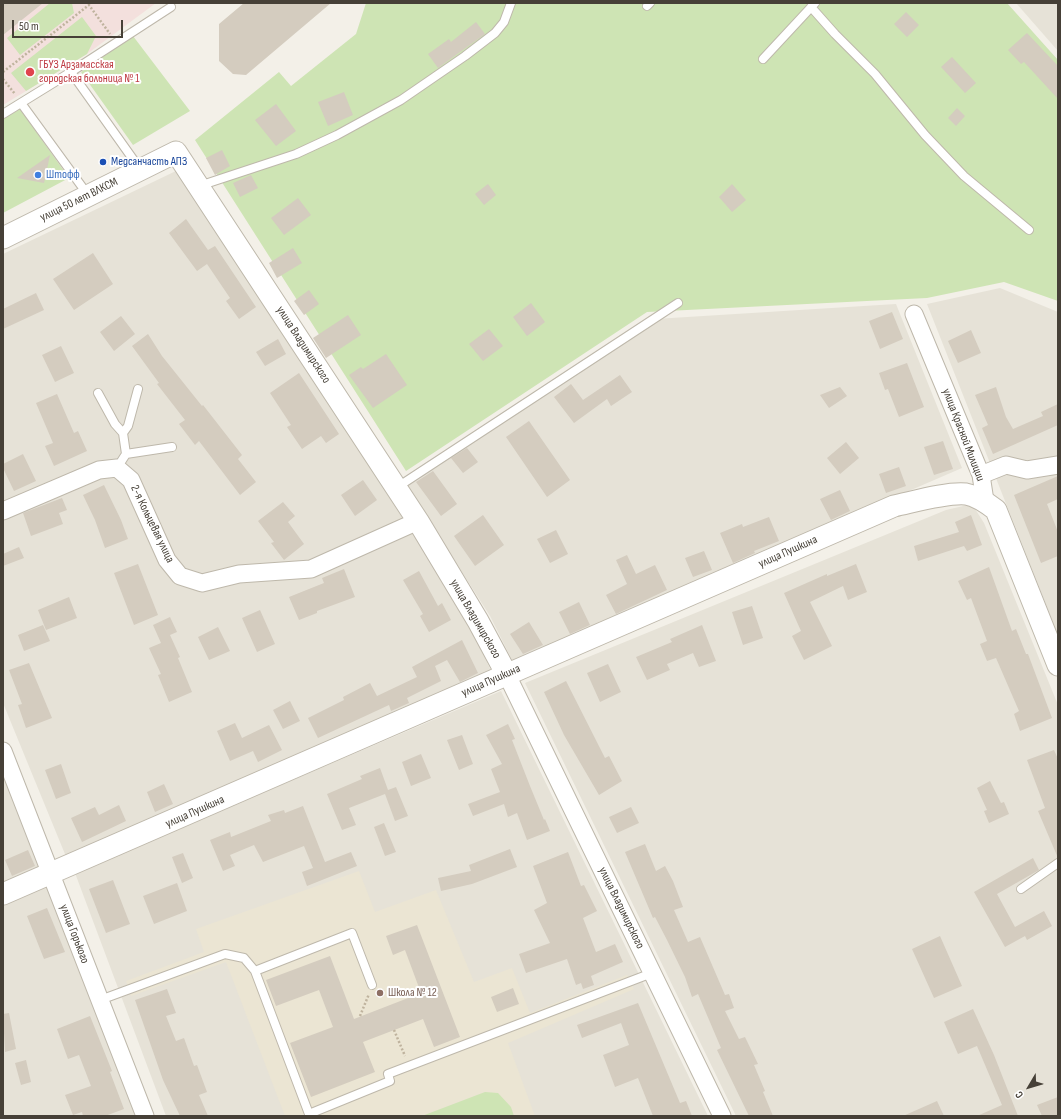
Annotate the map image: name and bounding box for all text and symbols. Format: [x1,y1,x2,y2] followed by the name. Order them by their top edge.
[14,12,125,38] scale bar
[19,19,39,34] text: 50 m
[39,58,139,86] place label: ГБУЗ Арзамасская городская больница № 1
[24,66,36,78] marker: ГБУЗ Арзамасская городская больница № 1
[111,155,187,169] place label: Медсанчасть АПЗ
[98,157,108,167] marker: Медсанчасть АПЗ
[46,168,80,182] place label: Штофф
[33,170,43,180] marker: Штофф
[38,175,120,225] street label: улица 50 лет ВЛКСМ
[273,304,333,386] street label: улица Владимирского
[939,387,987,483] street label: улица Красной Милиции
[127,483,177,565] street label: 2-я Кольцевая улица
[756,533,820,571] street label: улица Пушкина
[446,577,504,661] street label: улица Владимирского
[459,662,523,700] street label: улица Пушкина
[163,793,227,831] street label: улица Пушкина
[595,865,647,951] street label: улица Владимирского
[56,902,92,966] street label: улица Горького
[388,986,437,1000] place label: Школа № 12
[375,988,385,998] marker: Школа № 12
[1009,1067,1049,1107] north arrow
[1012,1088,1026,1101] text: С

